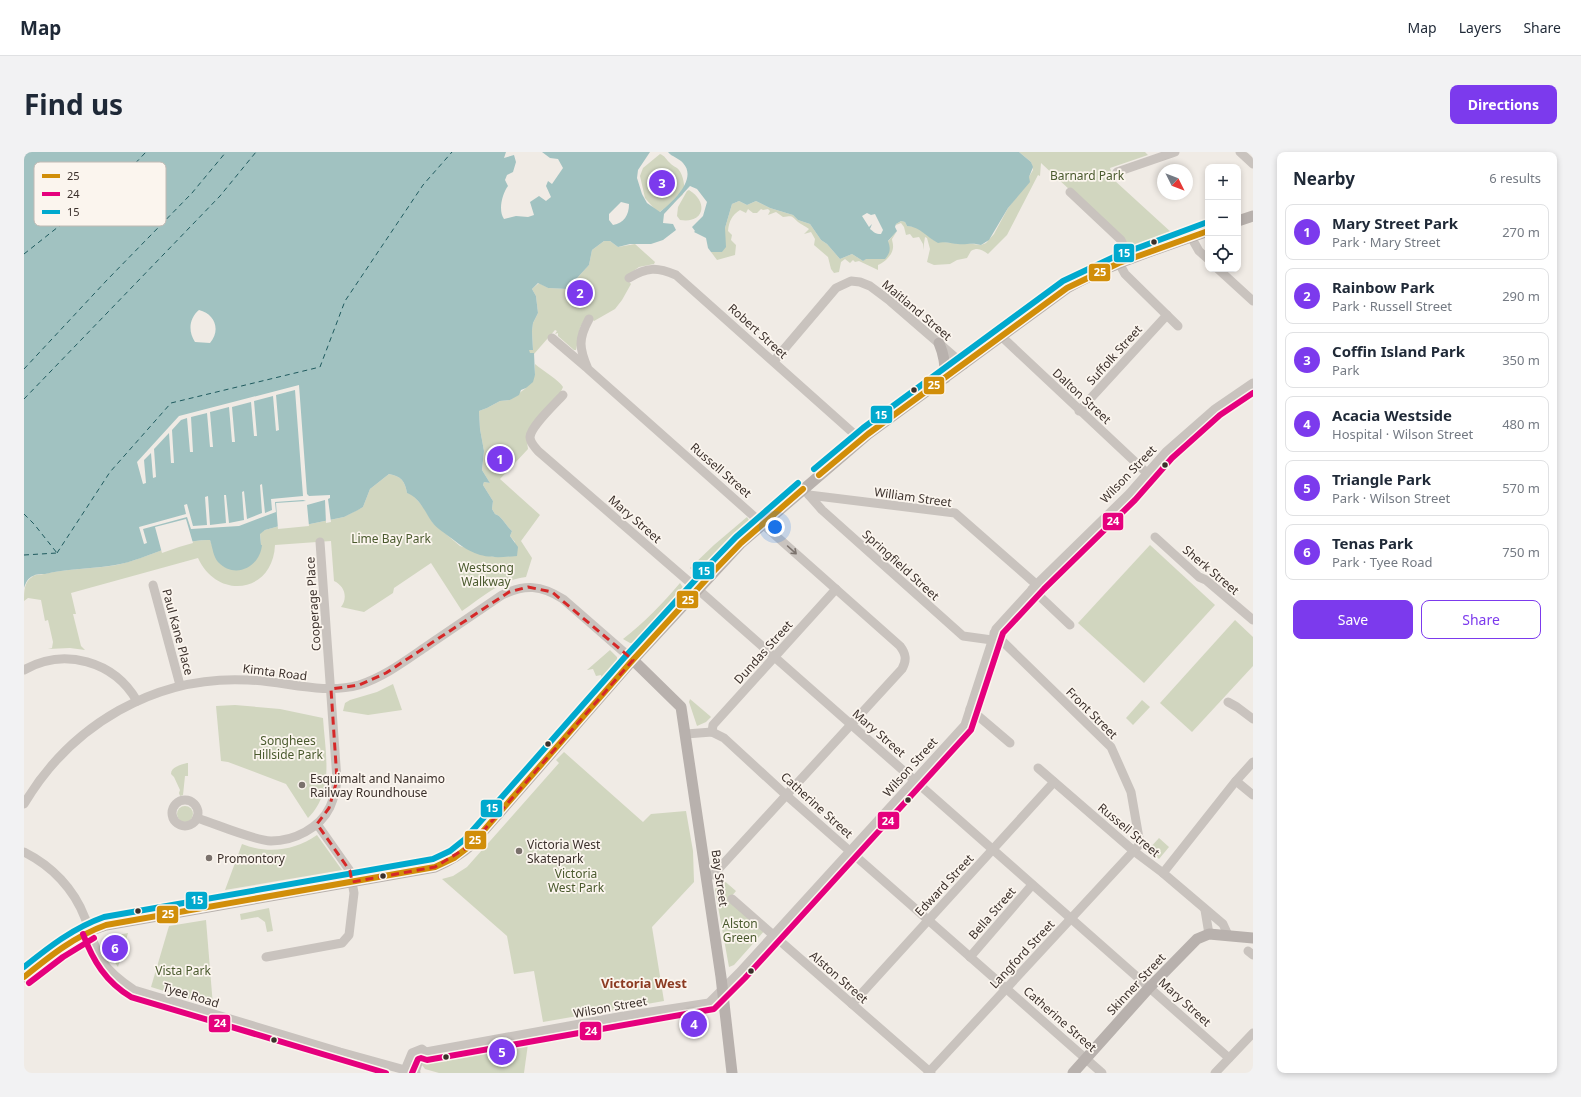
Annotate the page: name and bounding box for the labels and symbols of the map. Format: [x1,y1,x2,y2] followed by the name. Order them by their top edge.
[34,162,166,226] legend
[1157,164,1193,200] north arrow
[1050,167,1125,184] park label: Barnard Park
[67,168,80,183] text: 25
[649,168,675,198] pin: 3
[67,186,80,201] text: 24
[67,204,80,219] text: 15
[1149,237,1159,247] unlabelled marker
[1113,243,1135,263] line badge: 15
[1118,245,1130,260] text: 15
[1088,263,1111,282] line badge: 25
[1094,264,1106,279] text: 25
[878,276,956,345] street label: Maitland Street
[567,278,593,308] pin: 2
[725,300,792,363] street label: Robert Street
[1082,321,1146,389] street label: Suffolk Street
[1049,364,1115,428] street label: Dalton Street
[923,376,945,395] line badge: 25
[928,377,940,392] text: 25
[909,385,919,395] unlabelled marker
[870,405,893,424] line badge: 15
[875,407,887,422] text: 15
[687,439,756,502] street label: Russell Street
[1096,441,1160,507] street label: Wilson Street
[487,444,513,474] pin: 1
[1160,460,1170,470] unlabelled marker
[873,483,954,511] street label: William Street
[605,491,666,547] street label: Mary Street
[1102,512,1124,531] line badge: 24
[1107,513,1120,528] text: 24
[765,517,785,537] your location
[859,526,944,605] street label: Springfield Street
[351,530,431,547] park label: Lime Bay Park
[1179,541,1243,599] street label: Sherk Street
[786,545,796,554] one-way arrow
[301,556,325,652] street label: Cooperage Place
[458,559,514,590] park label: Westsong Walkway
[692,561,715,580] line badge: 15
[698,563,710,578] text: 15
[158,587,198,677] street label: Paul Kane Place
[676,590,699,609] line badge: 25
[682,592,694,607] text: 25
[730,616,797,687] street label: Dundas Street
[242,660,308,684] street label: Kimta Road
[1062,683,1122,743] street label: Front Street
[849,705,910,761] street label: Mary Street
[253,732,323,763] park label: Songhees Hillside Park
[879,733,942,800] street label: Wilson Street
[543,739,553,749] unlabelled marker
[777,768,857,842] street label: Catherine Street
[310,770,445,801] place label: Esquimalt and Nanaimo Railway Roundhouse
[297,780,307,790] marker: Esquimalt and Nanaimo Railway Roundhouse
[903,795,913,805] unlabelled marker
[480,799,503,818] line badge: 15
[1094,799,1164,861] street label: Russell Street
[486,800,498,815] text: 15
[877,811,900,830] line badge: 24
[882,813,895,828] text: 24
[464,830,487,850] line badge: 25
[469,832,481,847] text: 25
[527,836,601,867] place label: Victoria West Skatepark
[514,846,524,856] marker: Victoria West Skatepark
[708,848,732,908] street label: Bay Street
[217,850,286,867] place label: Promontory
[911,850,978,920] street label: Edward Street
[204,853,214,863] marker: Promontory
[548,865,605,896] park label: Victoria West Park
[378,871,388,881] unlabelled marker
[965,883,1020,943] street label: Bella Street
[185,891,208,910] line badge: 15
[191,892,203,907] text: 15
[156,905,179,924] line badge: 25
[133,906,143,916] unlabelled marker
[162,906,174,921] text: 25
[722,915,758,946] park label: Alston Green
[986,916,1059,992] street label: Langford Street
[102,933,128,963] pin: 6
[806,947,872,1008] street label: Alston Street
[1103,949,1170,1019] street label: Skinner Street
[155,962,211,979] park label: Vista Park
[746,966,756,976] unlabelled marker
[601,974,687,992] district label: Victoria West
[1155,974,1215,1031] street label: Mary Street
[161,978,221,1012] street label: Tyee Road
[1020,983,1101,1056] street label: Catherine Street
[572,992,649,1022] street label: Wilson Street
[681,1009,707,1039] pin: 4
[208,1014,231,1033] line badge: 24
[214,1015,227,1030] text: 24
[579,1021,602,1041] line badge: 24
[585,1023,598,1038] text: 24
[269,1035,279,1045] unlabelled marker
[489,1037,515,1067] pin: 5
[441,1052,451,1062] unlabelled marker

